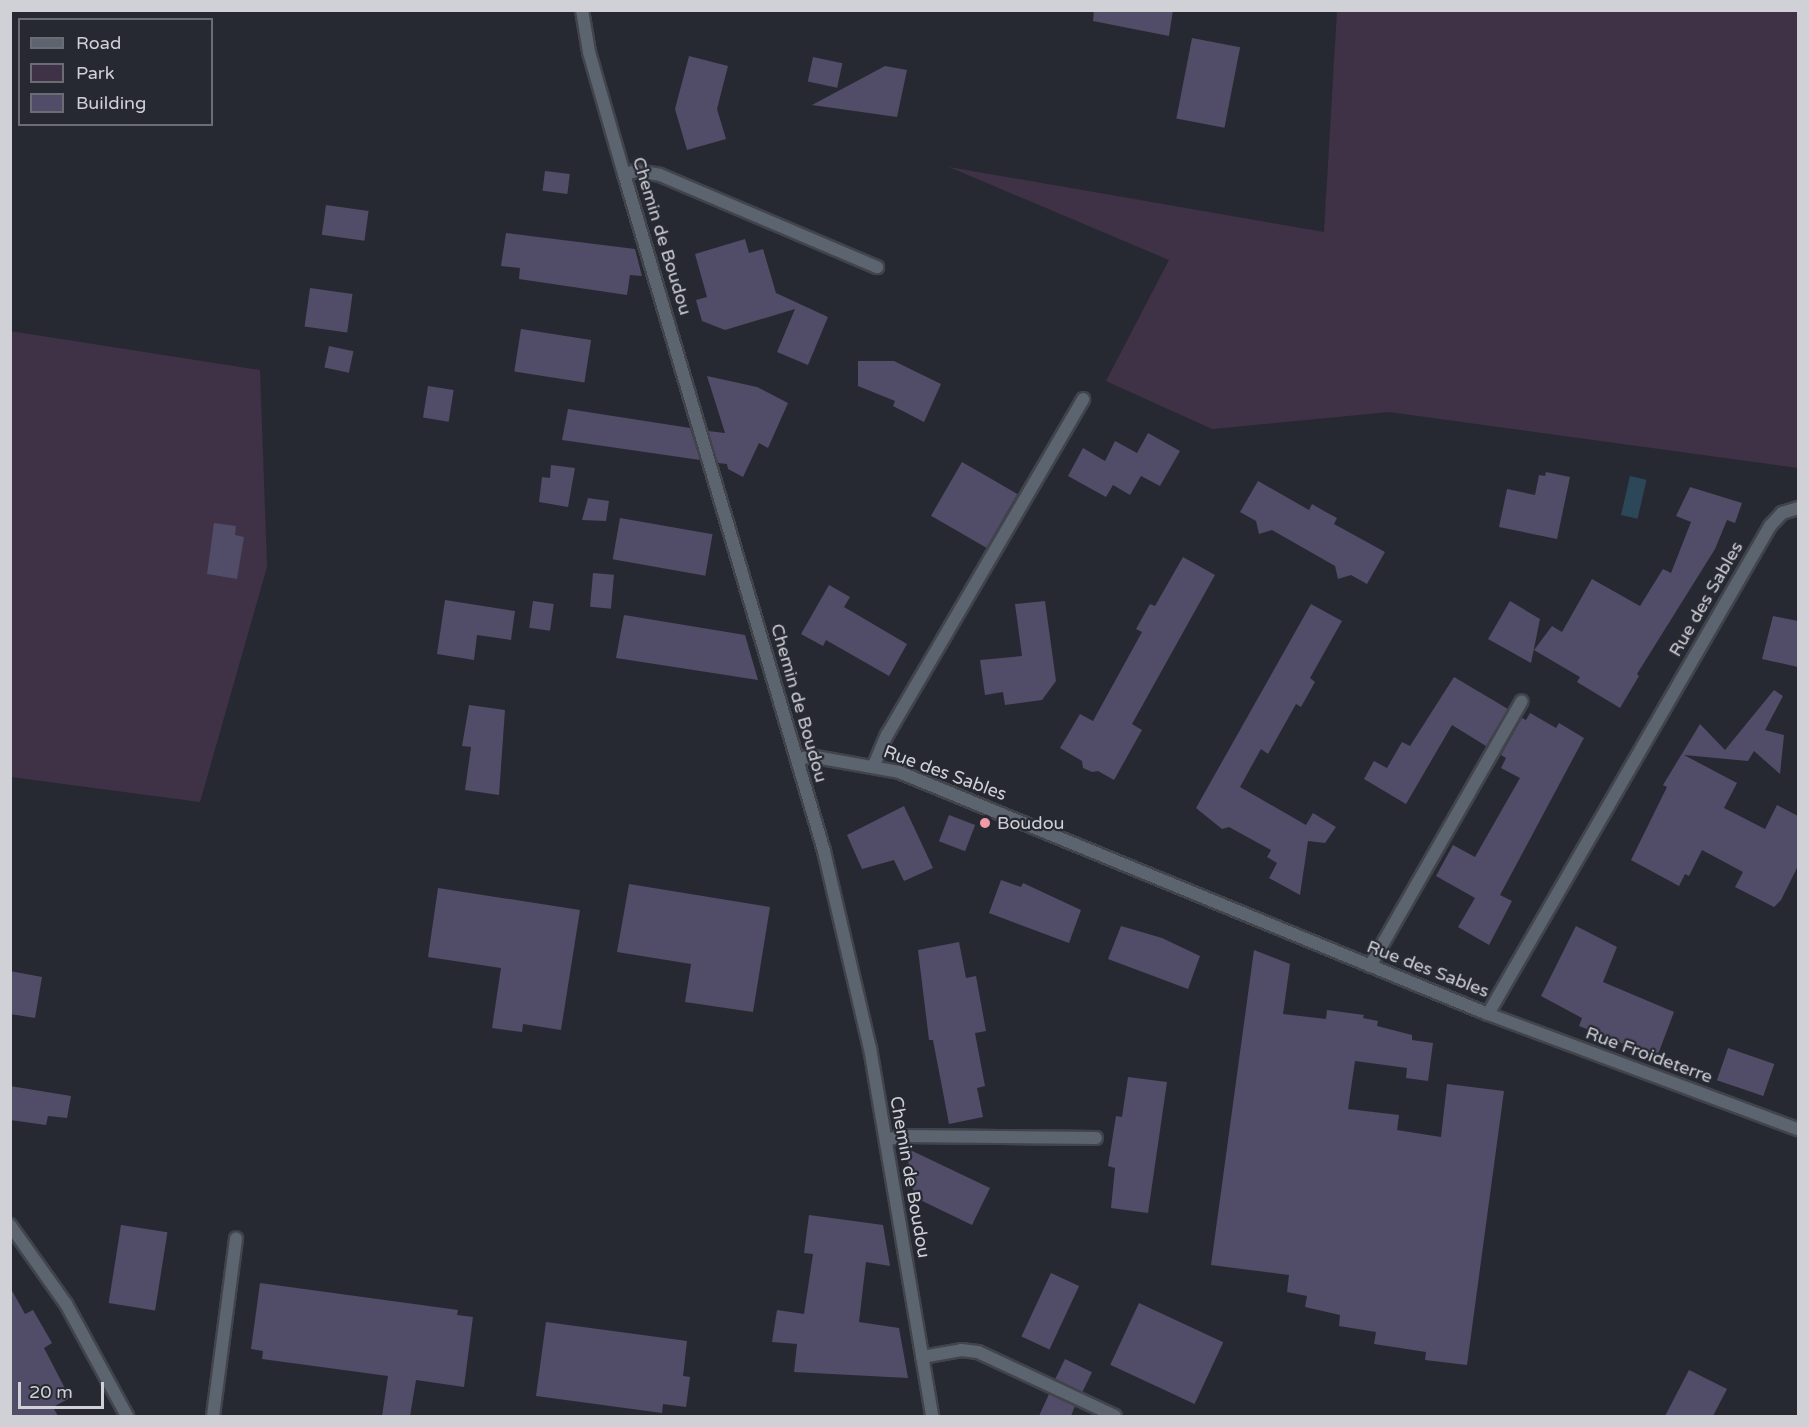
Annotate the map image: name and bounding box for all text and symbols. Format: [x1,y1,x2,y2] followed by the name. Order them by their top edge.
[18,18,213,126] legend
[76,32,121,54] text: Road
[76,62,114,84] text: Park
[76,92,146,114] text: Building
[628,154,696,318] street label: Chemin de Boudou
[1664,538,1748,660] street label: Rue des Sables
[766,621,832,785] street label: Chemin de Boudou
[881,741,1009,805] street label: Rue des Sables
[997,812,1065,834] place label: Boudou
[978,816,992,830] marker: Boudou
[1364,936,1492,1002] street label: Rue des Sables
[1583,1022,1715,1088] street label: Rue Froideterre
[885,1094,935,1260] street label: Chemin de Boudou
[21,1370,106,1408] scale bar
[29,1381,73,1403] text: 20 m

